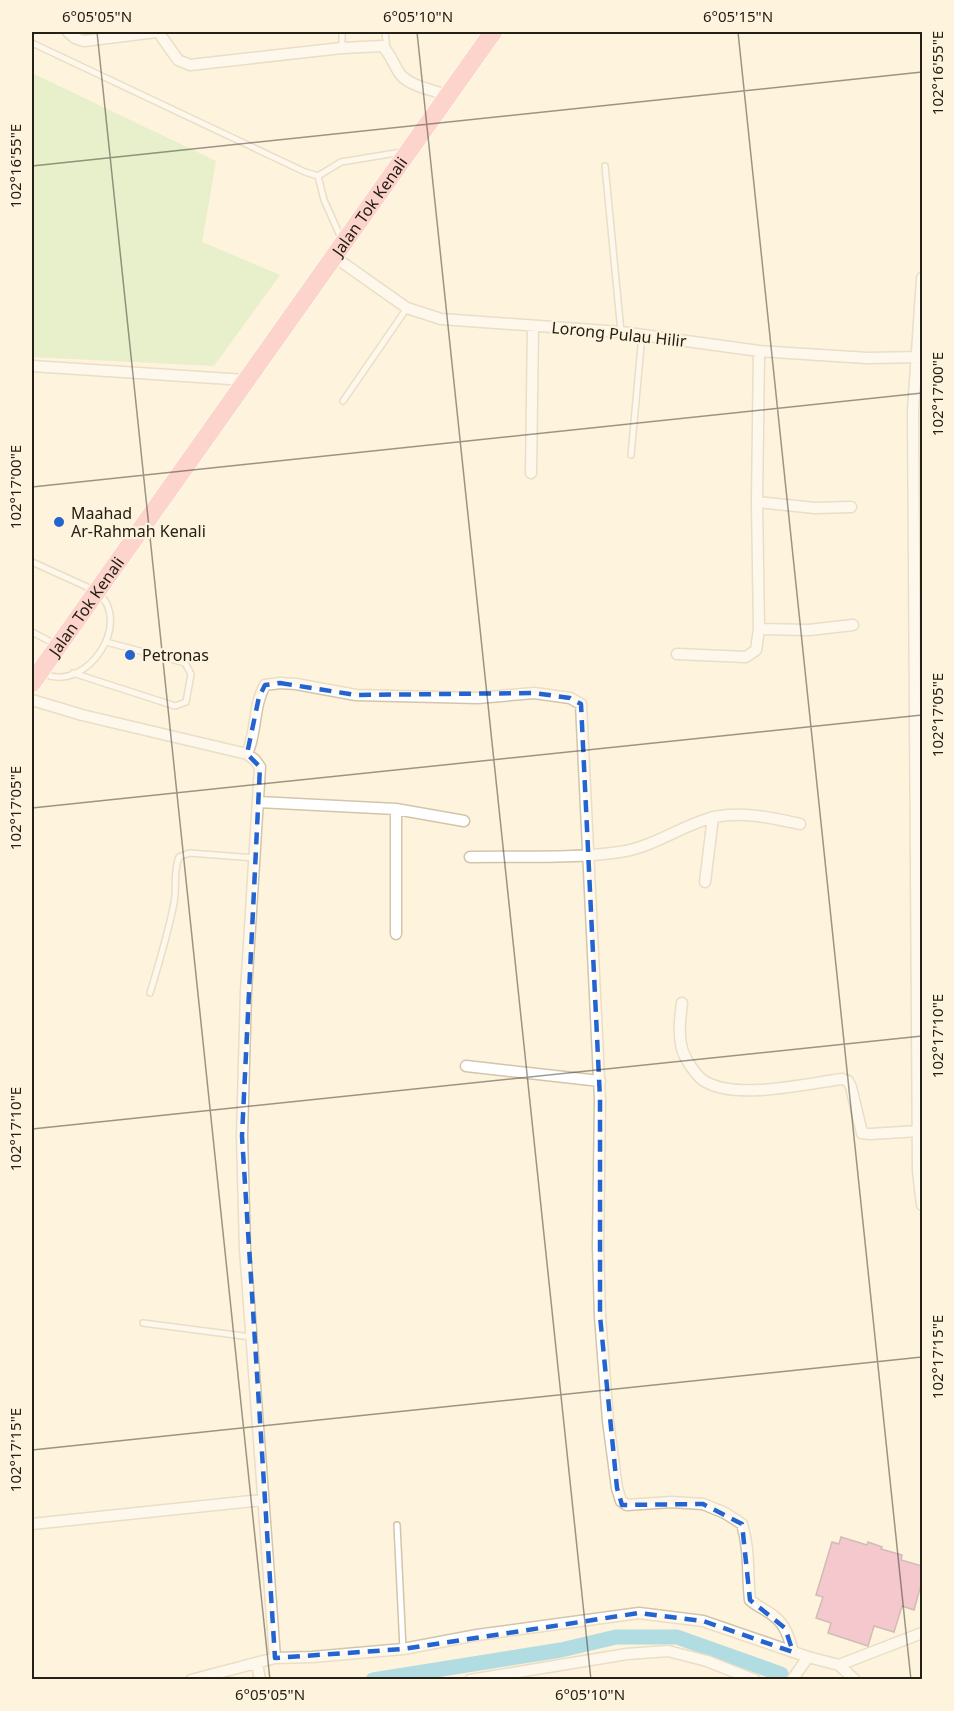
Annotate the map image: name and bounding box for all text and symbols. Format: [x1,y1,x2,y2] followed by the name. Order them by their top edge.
[62,6,132,26] text: 6°05'05"N
[383,6,453,26] text: 6°05'10"N
[703,6,773,26] text: 6°05'15"N
[927,31,947,115] text: 102°16'55"E
[5,124,25,208] text: 102°16'55"E
[326,152,412,262] street label: Jalan Tok Kenali
[550,316,688,352] street label: Lorong Pulau Hilir
[927,352,947,436] text: 102°17'00"E
[5,445,25,529] text: 102°17'00"E
[71,502,206,542] place label: Maahad Ar-Rahmah Kenali
[52,515,66,529] marker: Maahad Ar-Rahmah Kenali
[42,552,129,662] street label: Jalan Tok Kenali
[142,644,209,666] place label: Petronas
[123,648,137,662] marker: Petronas
[927,673,947,757] text: 102°17'05"E
[5,766,25,850] text: 102°17'05"E
[927,994,947,1078] text: 102°17'10"E
[5,1087,25,1171] text: 102°17'10"E
[927,1315,947,1399] text: 102°17'15"E
[5,1408,25,1492] text: 102°17'15"E
[235,1684,305,1704] text: 6°05'05"N
[555,1684,625,1704] text: 6°05'10"N

